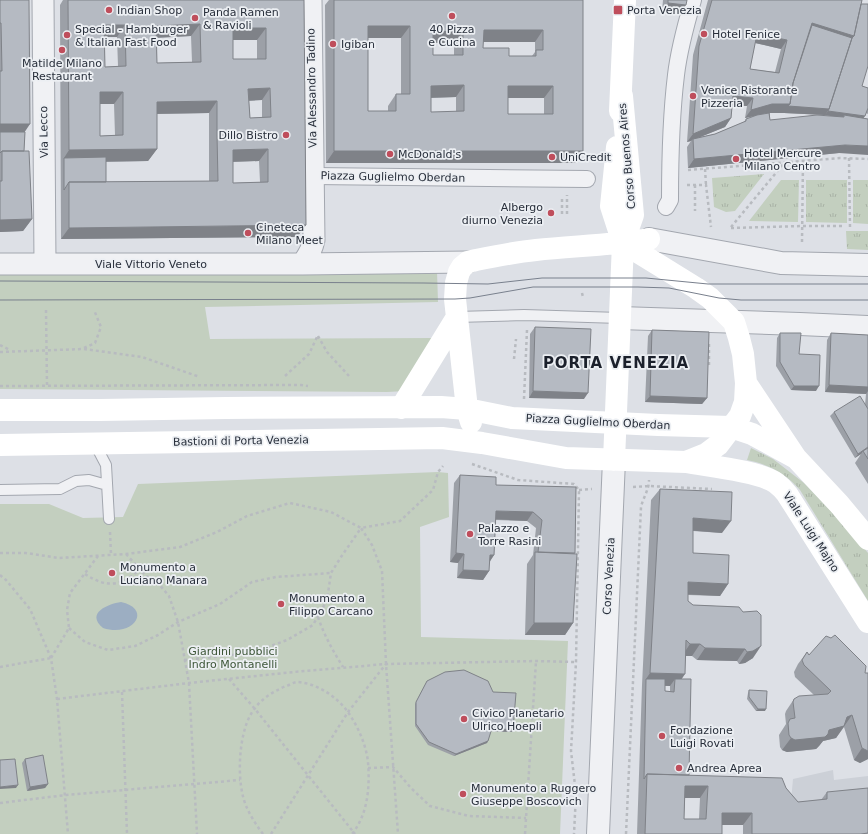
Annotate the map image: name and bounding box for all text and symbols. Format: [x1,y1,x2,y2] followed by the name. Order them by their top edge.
[117,4,182,17] place label: Indian Shop
[612,4,624,16] marker: Porta Venezia
[627,4,702,17] place label: Porta Venezia
[104,5,114,15] marker: Indian Shop
[203,6,279,32] place label: Panda Ramen & Ravioli
[447,11,457,21] marker: 40 Pizza e Cucina
[190,13,200,23] marker: Panda Ramen & Ravioli
[75,23,188,49] place label: Special - Hamburger & Italian Fast Food
[428,23,476,49] place label: 40 Pizza e Cucina
[304,28,320,148] street label: Via Alessandro Tadino
[712,28,780,41] place label: Hotel Fenice
[699,29,709,39] marker: Hotel Fenice
[62,30,72,40] marker: Special - Hamburger & Italian Fast Food
[341,38,375,51] place label: Igiban
[328,39,338,49] marker: Igiban
[57,45,67,55] marker: Matilde Milano Restaurant
[22,57,102,83] place label: Matilde Milano Restaurant
[701,84,798,110] place label: Venice Ristorante Pizzeria
[688,91,698,101] marker: Venice Ristorante Pizzeria
[616,102,638,210] street label: Corso Buenos Aires
[37,106,51,158] street label: Via Lecco
[218,129,278,142] place label: Dillo Bistro
[281,130,291,140] marker: Dillo Bistro
[744,147,821,173] place label: Hotel Mercure Milano Centro
[398,148,462,161] place label: McDonald's
[385,149,395,159] marker: McDonald's
[560,151,612,164] place label: UniCredit
[547,152,557,162] marker: UniCredit
[731,154,741,164] marker: Hotel Mercure Milano Centro
[321,169,466,185] street label: Piazza Guglielmo Oberdan
[462,201,543,227] place label: Albergo diurno Venezia
[546,208,556,218] marker: Albergo diurno Venezia
[256,221,324,247] place label: Cineteca Milano Meet
[243,228,253,238] marker: Cineteca Milano Meet
[95,258,207,271] street label: Viale Vittorio Veneto
[543,354,689,372] district label: PORTA VENEZIA
[525,412,671,432] street label: Piazza Guglielmo Oberdan
[173,433,309,449] street label: Bastioni di Porta Venezia
[780,490,842,575] street label: Viale Luigi Majno
[477,522,541,548] place label: Palazzo e Torre Rasini
[465,529,475,539] marker: Palazzo e Torre Rasini
[600,537,618,615] street label: Corso Venezia
[120,561,207,587] place label: Monumento a Luciano Manara
[107,568,117,578] marker: Monumento a Luciano Manara
[289,592,373,618] place label: Monumento a Filippo Carcano
[276,599,286,609] marker: Monumento a Filippo Carcano
[188,645,278,671] park label: Giardini pubblici Indro Montanelli
[472,707,564,733] place label: Civico Planetario Ulrico Hoepli
[459,714,469,724] marker: Civico Planetario Ulrico Hoepli
[670,724,734,750] place label: Fondazione Luigi Rovati
[657,731,667,741] marker: Fondazione Luigi Rovati
[687,762,762,775] place label: Andrea Aprea
[674,763,684,773] marker: Andrea Aprea
[471,782,597,808] place label: Monumento a Ruggero Giuseppe Boscovich
[458,789,468,799] marker: Monumento a Ruggero Giuseppe Boscovich

